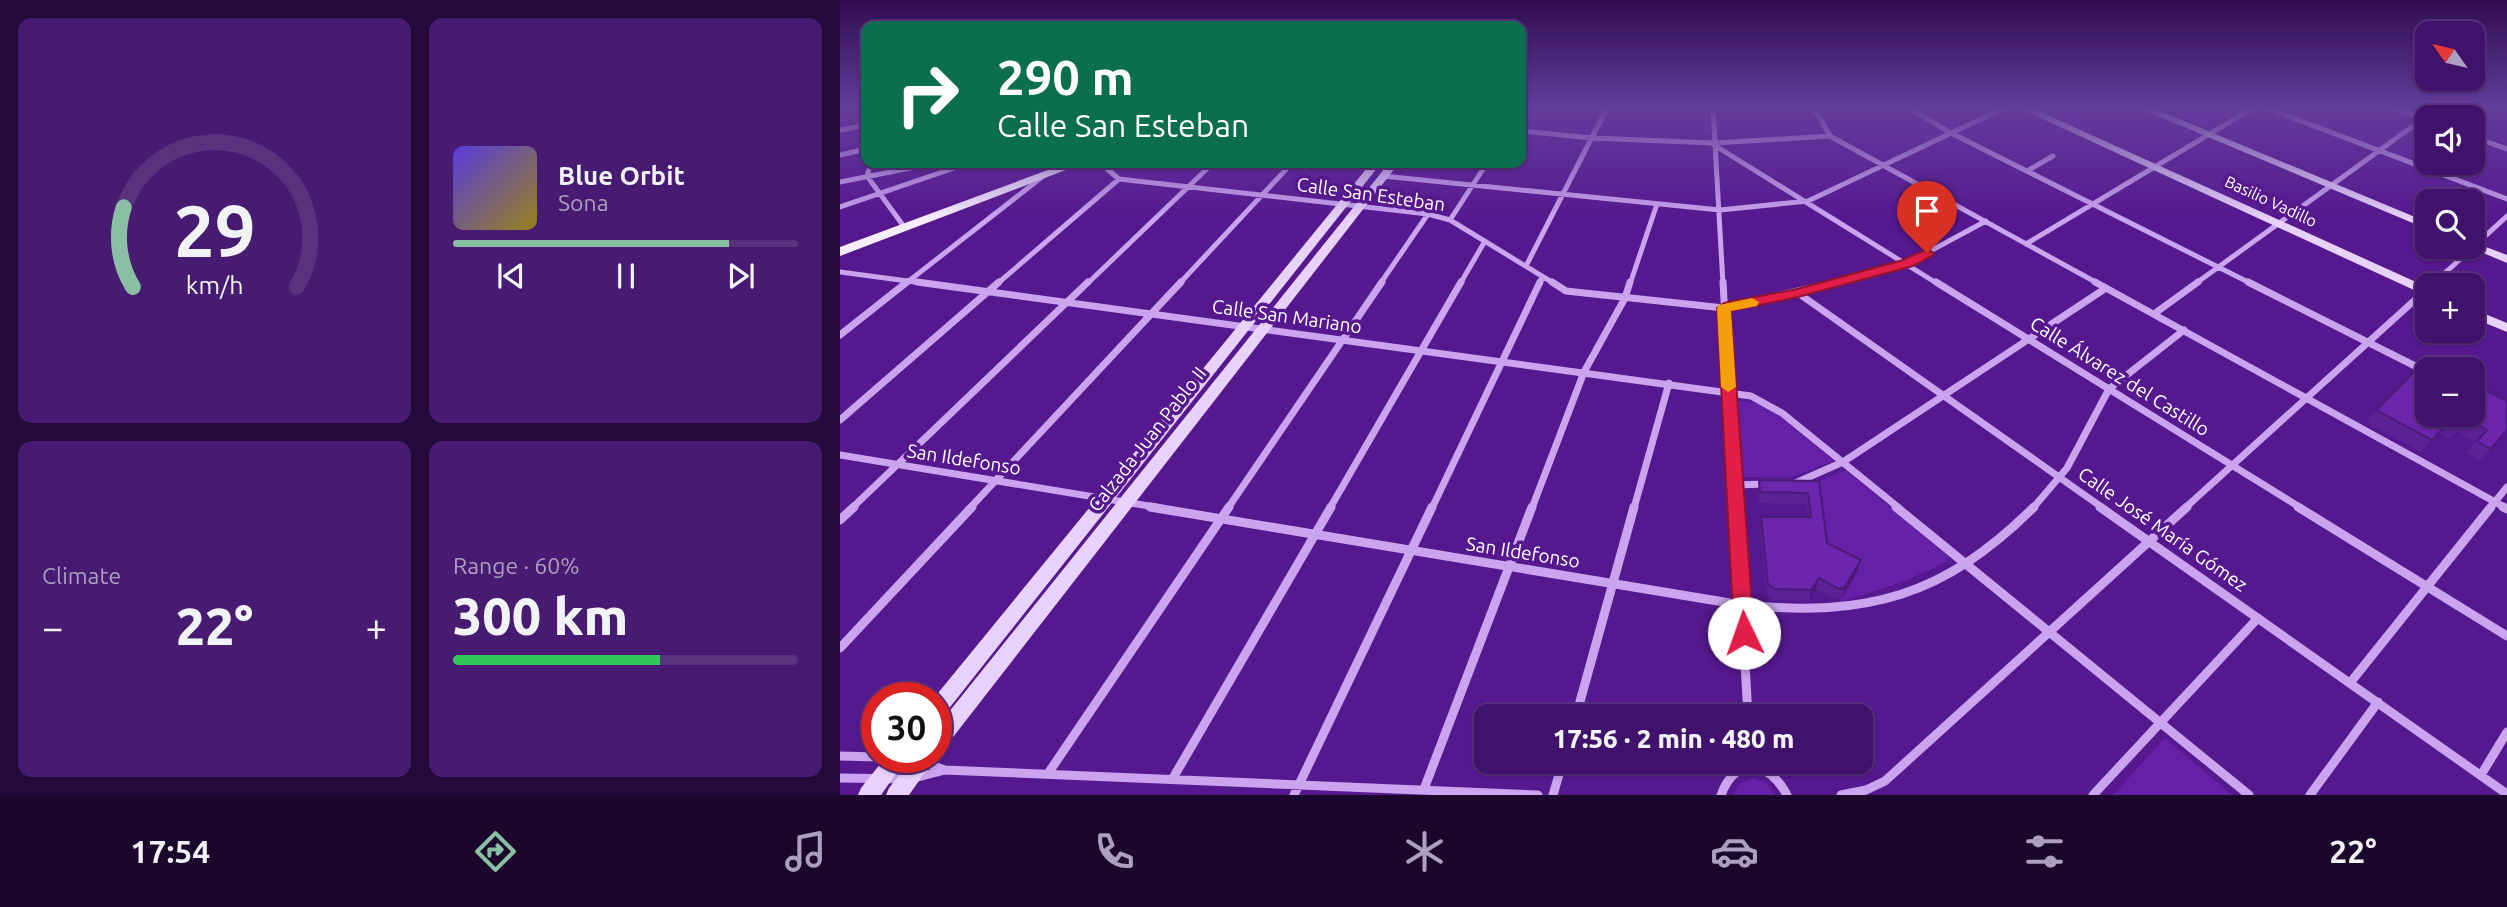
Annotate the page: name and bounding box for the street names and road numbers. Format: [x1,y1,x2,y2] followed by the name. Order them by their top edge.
[2222,172,2320,230] street label: Basilio Vadillo
[1295,173,1447,215] street label: Calle San Esteban
[1211,295,1363,337] street label: Calle San Mariano
[2026,312,2214,440] street label: Calle Álvarez del Castillo
[1084,362,1210,516] street label: Calzada Juan Pablo II
[906,439,1022,479] street label: San Ildefonso
[2074,462,2252,596] street label: Calle José María Gómez
[1465,532,1581,572] street label: San Ildefonso

